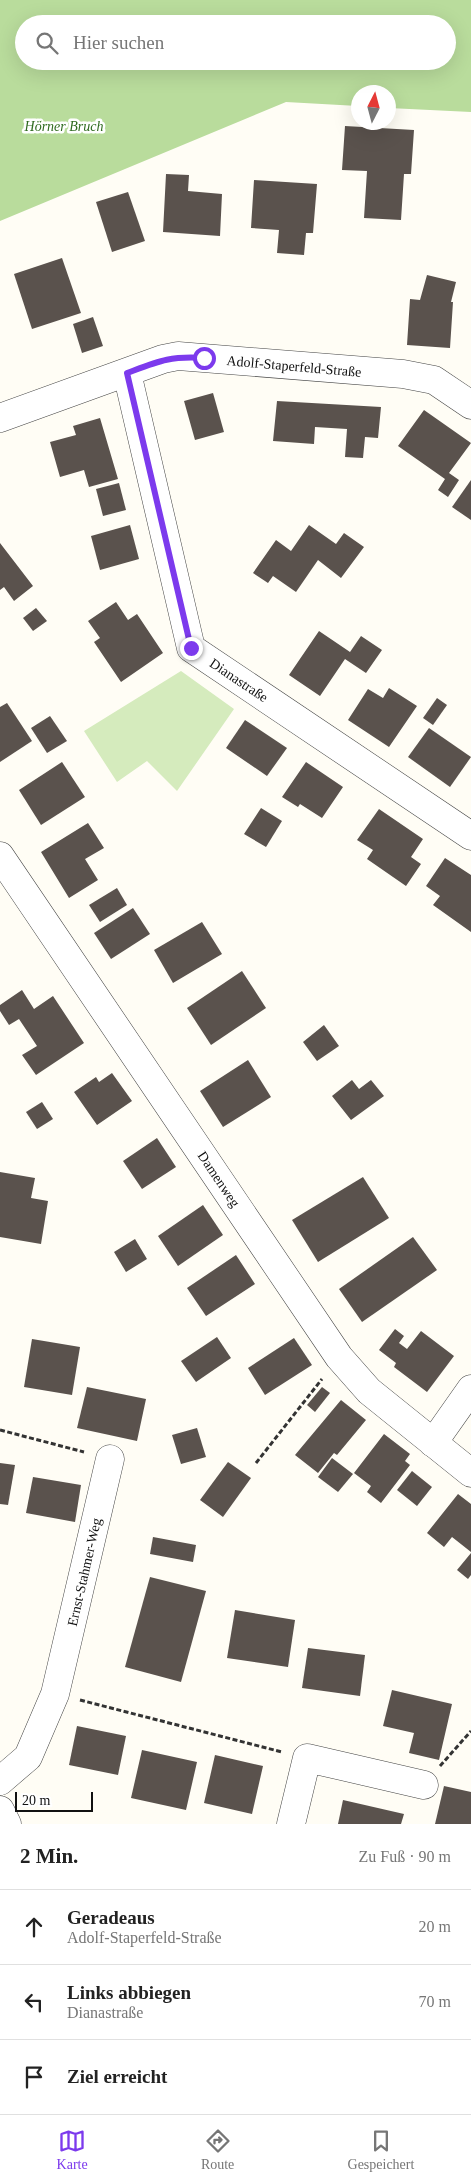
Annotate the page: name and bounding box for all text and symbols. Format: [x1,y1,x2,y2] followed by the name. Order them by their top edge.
[15,15,456,70] search box
[33,29,61,57] icon: search
[73,32,164,53] text: Hier suchen
[351,85,396,130] north arrow
[24,119,103,134] park label: Hörner Bruch
[193,347,216,370] route start
[226,353,362,380] street label: Adolf-Staperfeld-Straße
[180,637,203,660] route end
[207,656,271,705] street label: Dianastraße
[195,1149,243,1210] street label: Damenweg
[65,1517,104,1628] street label: Ernst-Stahmer-Weg
[15,1789,92,1812] scale bar
[22,1793,50,1808] text: 20 m
[20,1844,78,1868] text: 2 Min.
[359,1848,451,1865] text: Zu Fuß · 90 m
[67,1907,155,1928] text: Geradeaus
[20,1913,48,1941] icon: ahead
[419,1918,451,1935] text: 20 m
[67,1929,222,1946] text: Adolf-Staperfeld-Straße
[67,1982,191,2003] text: Links abbiegen
[20,1988,48,2016] icon: left
[419,1993,451,2010] text: 70 m
[67,2004,143,2021] text: Dianastraße
[20,2063,48,2091] icon: arrive
[67,2066,167,2087] text: Ziel erreicht
[57,2127,88,2173] tab: Karte
[201,2127,234,2173] tab: Route
[348,2127,414,2173] tab: Gespeichert

